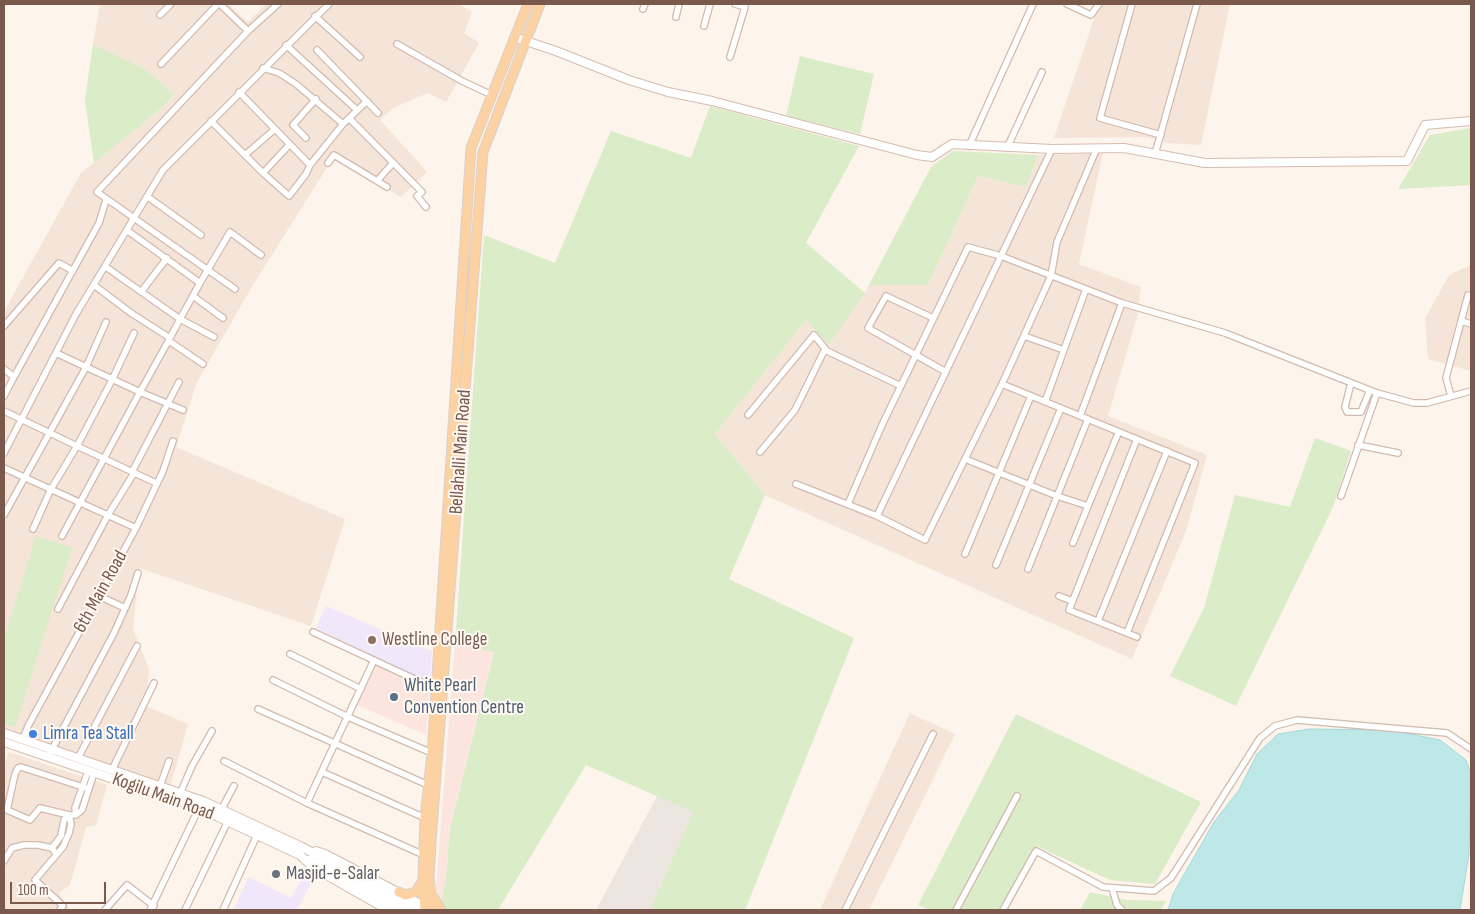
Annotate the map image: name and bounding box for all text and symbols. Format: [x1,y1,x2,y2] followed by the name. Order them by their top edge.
[445,389,477,515] street label: Bellahalli Main Road
[69,547,133,637] street label: 6th Main Road
[382,629,487,651] place label: Westline College
[366,634,378,646] marker: Westline College
[404,675,524,719] place label: White Pearl Convention Centre
[388,691,400,703] marker: White Pearl Convention Centre
[43,723,134,745] place label: Limra Tea Stall
[27,728,39,740] marker: Limra Tea Stall
[109,768,217,826] street label: Kogilu Main Road
[286,863,379,885] place label: Masjid-e-Salar
[270,868,282,880] marker: Masjid-e-Salar
[12,872,109,904] scale bar
[18,881,49,900] text: 100 m

